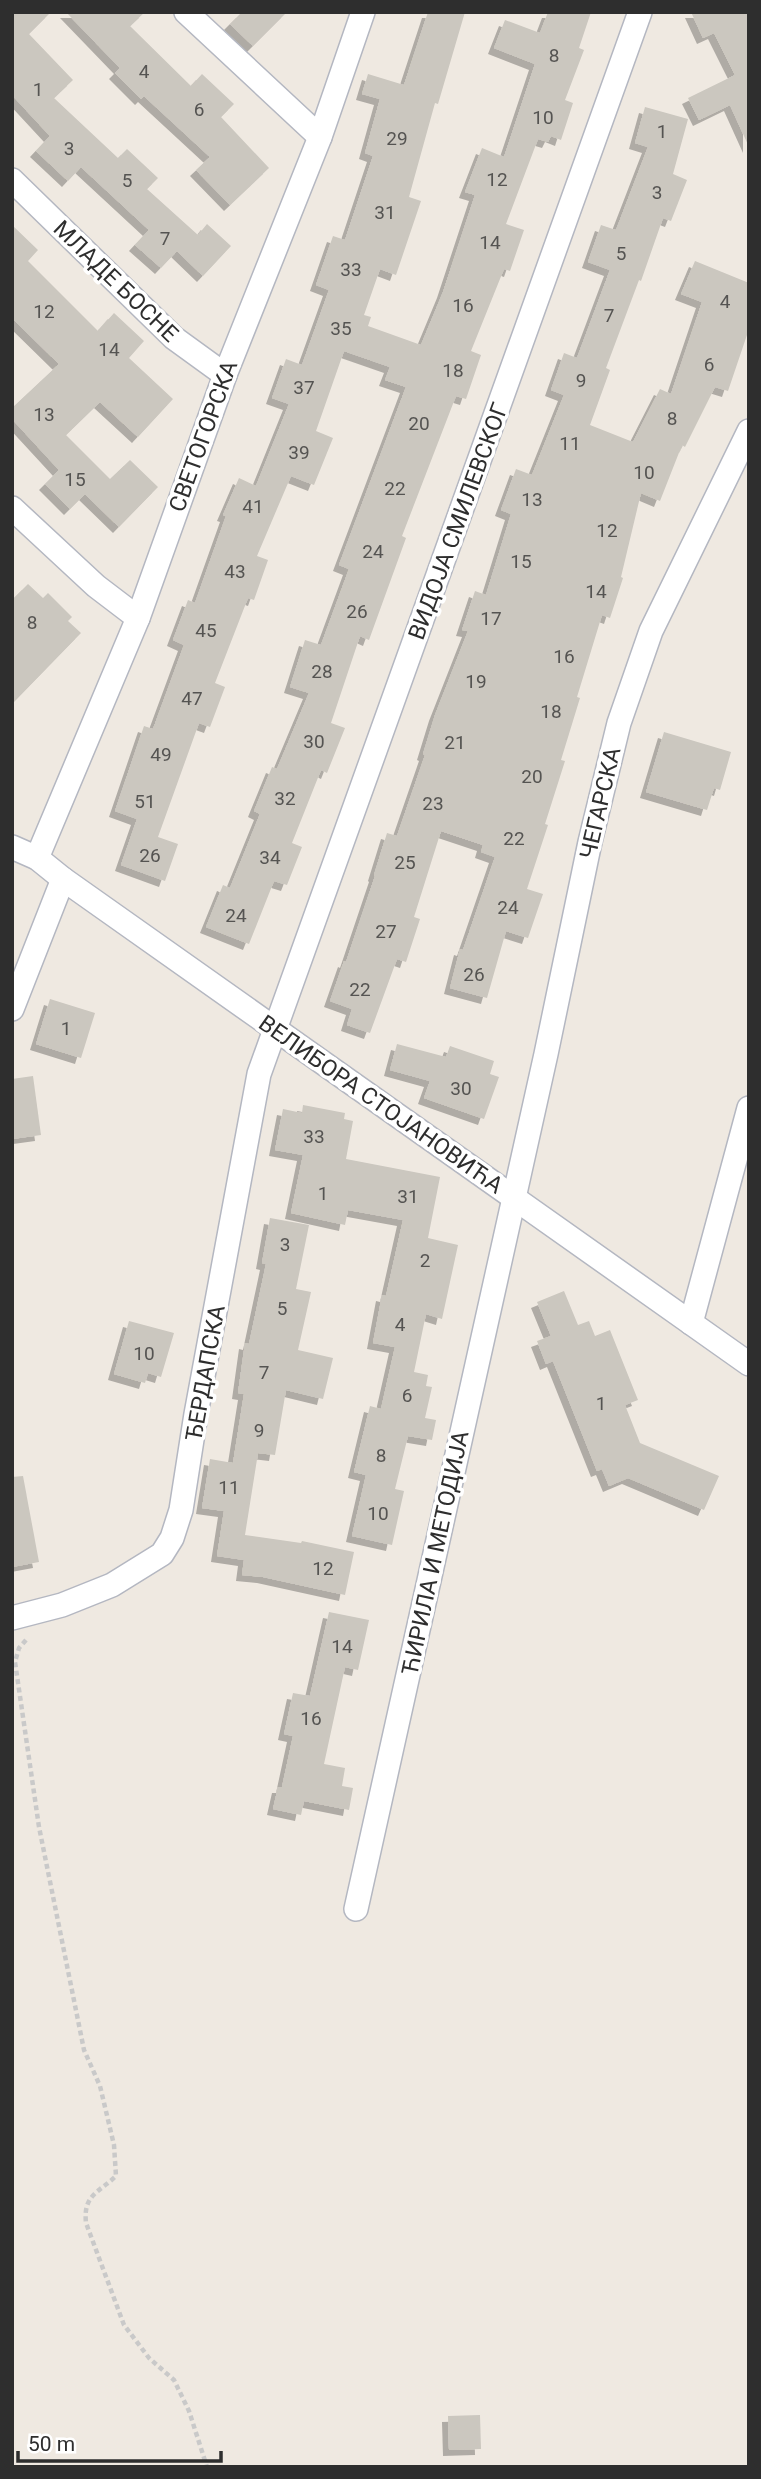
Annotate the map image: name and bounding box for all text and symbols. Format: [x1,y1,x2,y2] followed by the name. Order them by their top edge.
[549,44,559,67] house number: 8
[139,60,150,83] house number: 4
[33,78,43,101] house number: 1
[194,98,204,121] house number: 6
[532,106,554,129] house number: 10
[657,120,667,143] house number: 1
[386,127,408,150] house number: 29
[64,137,74,160] house number: 3
[486,168,508,191] house number: 12
[122,169,132,192] house number: 5
[652,181,662,204] house number: 3
[374,201,396,224] house number: 31
[48,215,184,348] street label: МЛАДЕ БОСНЕ
[160,227,170,250] house number: 7
[479,231,501,254] house number: 14
[616,242,626,265] house number: 5
[340,258,362,281] house number: 33
[720,290,731,313] house number: 4
[452,294,474,317] house number: 16
[33,300,55,323] house number: 12
[604,304,614,327] house number: 7
[330,317,352,340] house number: 35
[98,338,120,361] house number: 14
[704,353,714,376] house number: 6
[164,357,243,515] street label: СВЕТОГОРСКА
[442,359,464,382] house number: 18
[576,369,586,392] house number: 9
[293,376,315,399] house number: 37
[403,399,514,643] street label: ВИДОЈА СМИЛЕВСКОГ
[33,403,55,426] house number: 13
[667,407,677,430] house number: 8
[408,412,430,435] house number: 20
[559,432,581,455] house number: 11
[288,441,310,464] house number: 39
[633,461,655,484] house number: 10
[64,468,86,491] house number: 15
[384,477,406,500] house number: 22
[521,488,543,511] house number: 13
[242,495,264,518] house number: 41
[596,519,618,542] house number: 12
[362,540,384,563] house number: 24
[510,550,532,573] house number: 15
[224,560,246,583] house number: 43
[585,580,607,603] house number: 14
[346,600,368,623] house number: 26
[480,607,502,630] house number: 17
[27,611,37,634] house number: 8
[195,619,217,642] house number: 45
[553,645,575,668] house number: 16
[311,660,333,683] house number: 28
[465,670,487,693] house number: 19
[181,687,203,710] house number: 47
[540,700,562,723] house number: 18
[303,730,325,753] house number: 30
[444,731,466,754] house number: 21
[150,743,172,766] house number: 49
[575,745,626,862] street label: ЧЕГАРСКА
[521,765,543,788] house number: 20
[274,787,296,810] house number: 32
[134,790,156,813] house number: 51
[422,792,444,815] house number: 23
[503,827,525,850] house number: 22
[139,844,161,867] house number: 26
[259,846,281,869] house number: 34
[394,851,416,874] house number: 25
[497,896,519,919] house number: 24
[225,904,247,927] house number: 24
[375,920,397,943] house number: 27
[463,963,485,986] house number: 26
[349,978,371,1001] house number: 22
[253,1010,508,1199] street label: ВЕЛИБОРА СТОЈАНОВИЋА
[61,1017,71,1040] house number: 1
[450,1077,472,1100] house number: 30
[303,1125,325,1148] house number: 33
[318,1182,328,1205] house number: 1
[397,1185,419,1208] house number: 31
[280,1233,290,1256] house number: 3
[420,1249,430,1272] house number: 2
[277,1297,287,1320] house number: 5
[180,1303,231,1443] street label: ЂЕРДАПСКА
[395,1313,406,1336] house number: 4
[133,1342,155,1365] house number: 10
[259,1361,269,1384] house number: 7
[402,1384,412,1407] house number: 6
[596,1392,606,1415] house number: 1
[254,1419,264,1442] house number: 9
[396,1429,475,1678] street label: ЋИРИЛА И МЕТОДИЈА
[376,1444,386,1467] house number: 8
[218,1476,240,1499] house number: 11
[367,1502,389,1525] house number: 10
[312,1557,334,1580] house number: 12
[331,1635,353,1658] house number: 14
[300,1707,322,1730] house number: 16
[18,2420,220,2464] scale bar
[28,2432,75,2456] text: 50 m

